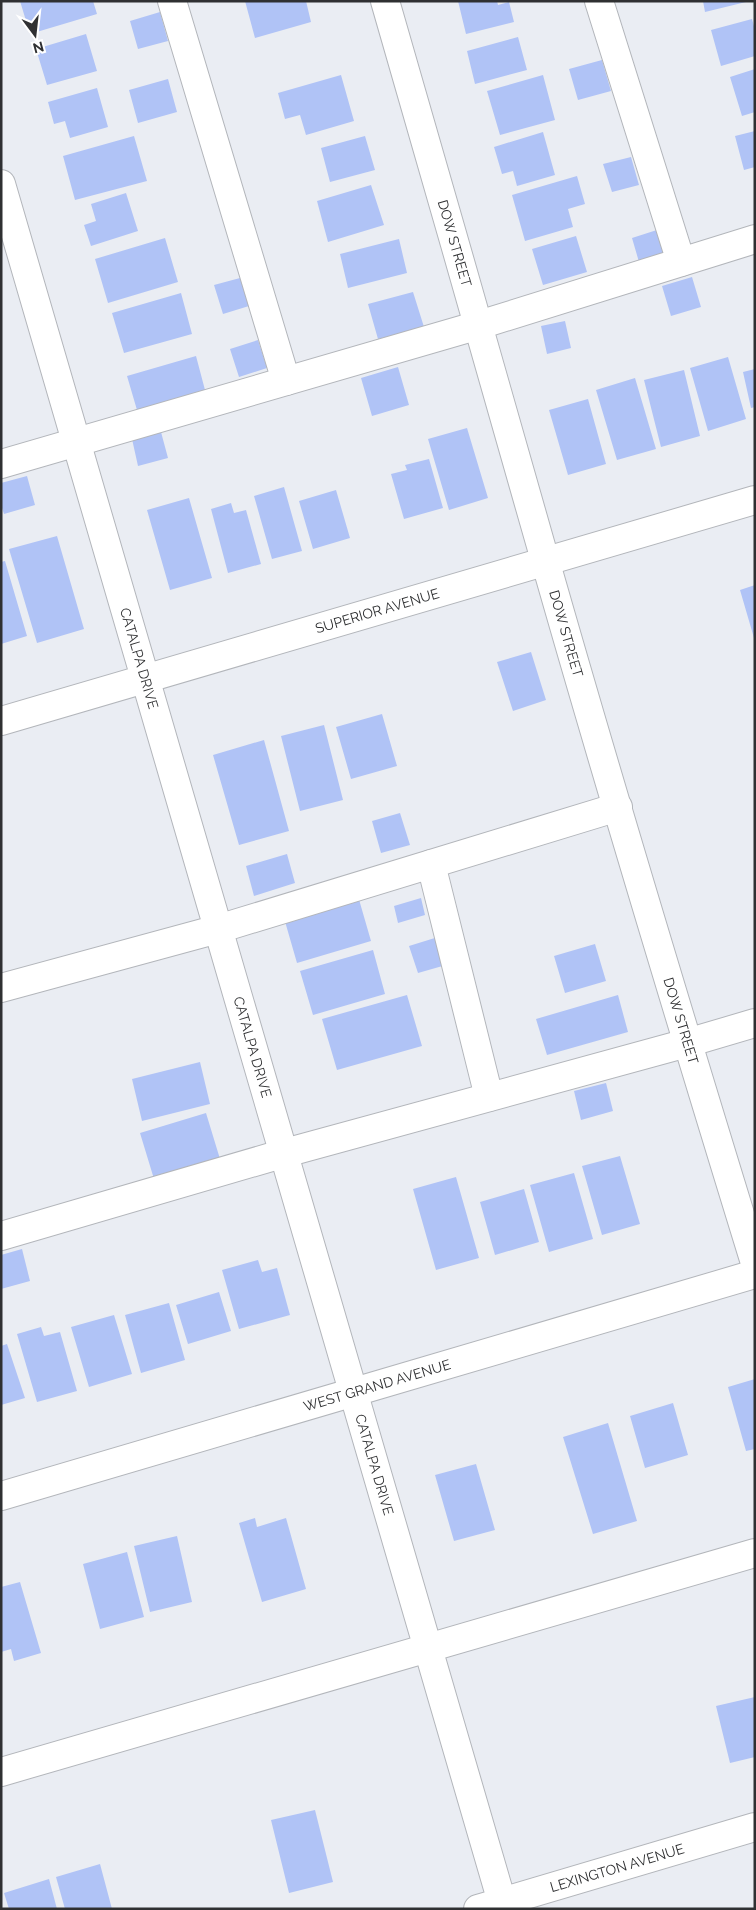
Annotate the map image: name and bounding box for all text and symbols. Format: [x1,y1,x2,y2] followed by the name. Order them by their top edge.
[10,10,60,60] north arrow
[31,38,46,57] text: N
[435,198,475,289] street label: DOW STREET
[313,585,441,636] street label: SUPERIOR AVENUE
[546,588,586,679] street label: DOW STREET
[117,606,162,711] street label: CATALPA DRIVE
[660,976,702,1067] street label: DOW STREET
[230,995,275,1099] street label: CATALPA DRIVE
[302,1356,452,1414] street label: WEST GRAND AVENUE
[352,1412,397,1517] street label: CATALPA DRIVE
[548,1840,686,1895] street label: LEXINGTON AVENUE

